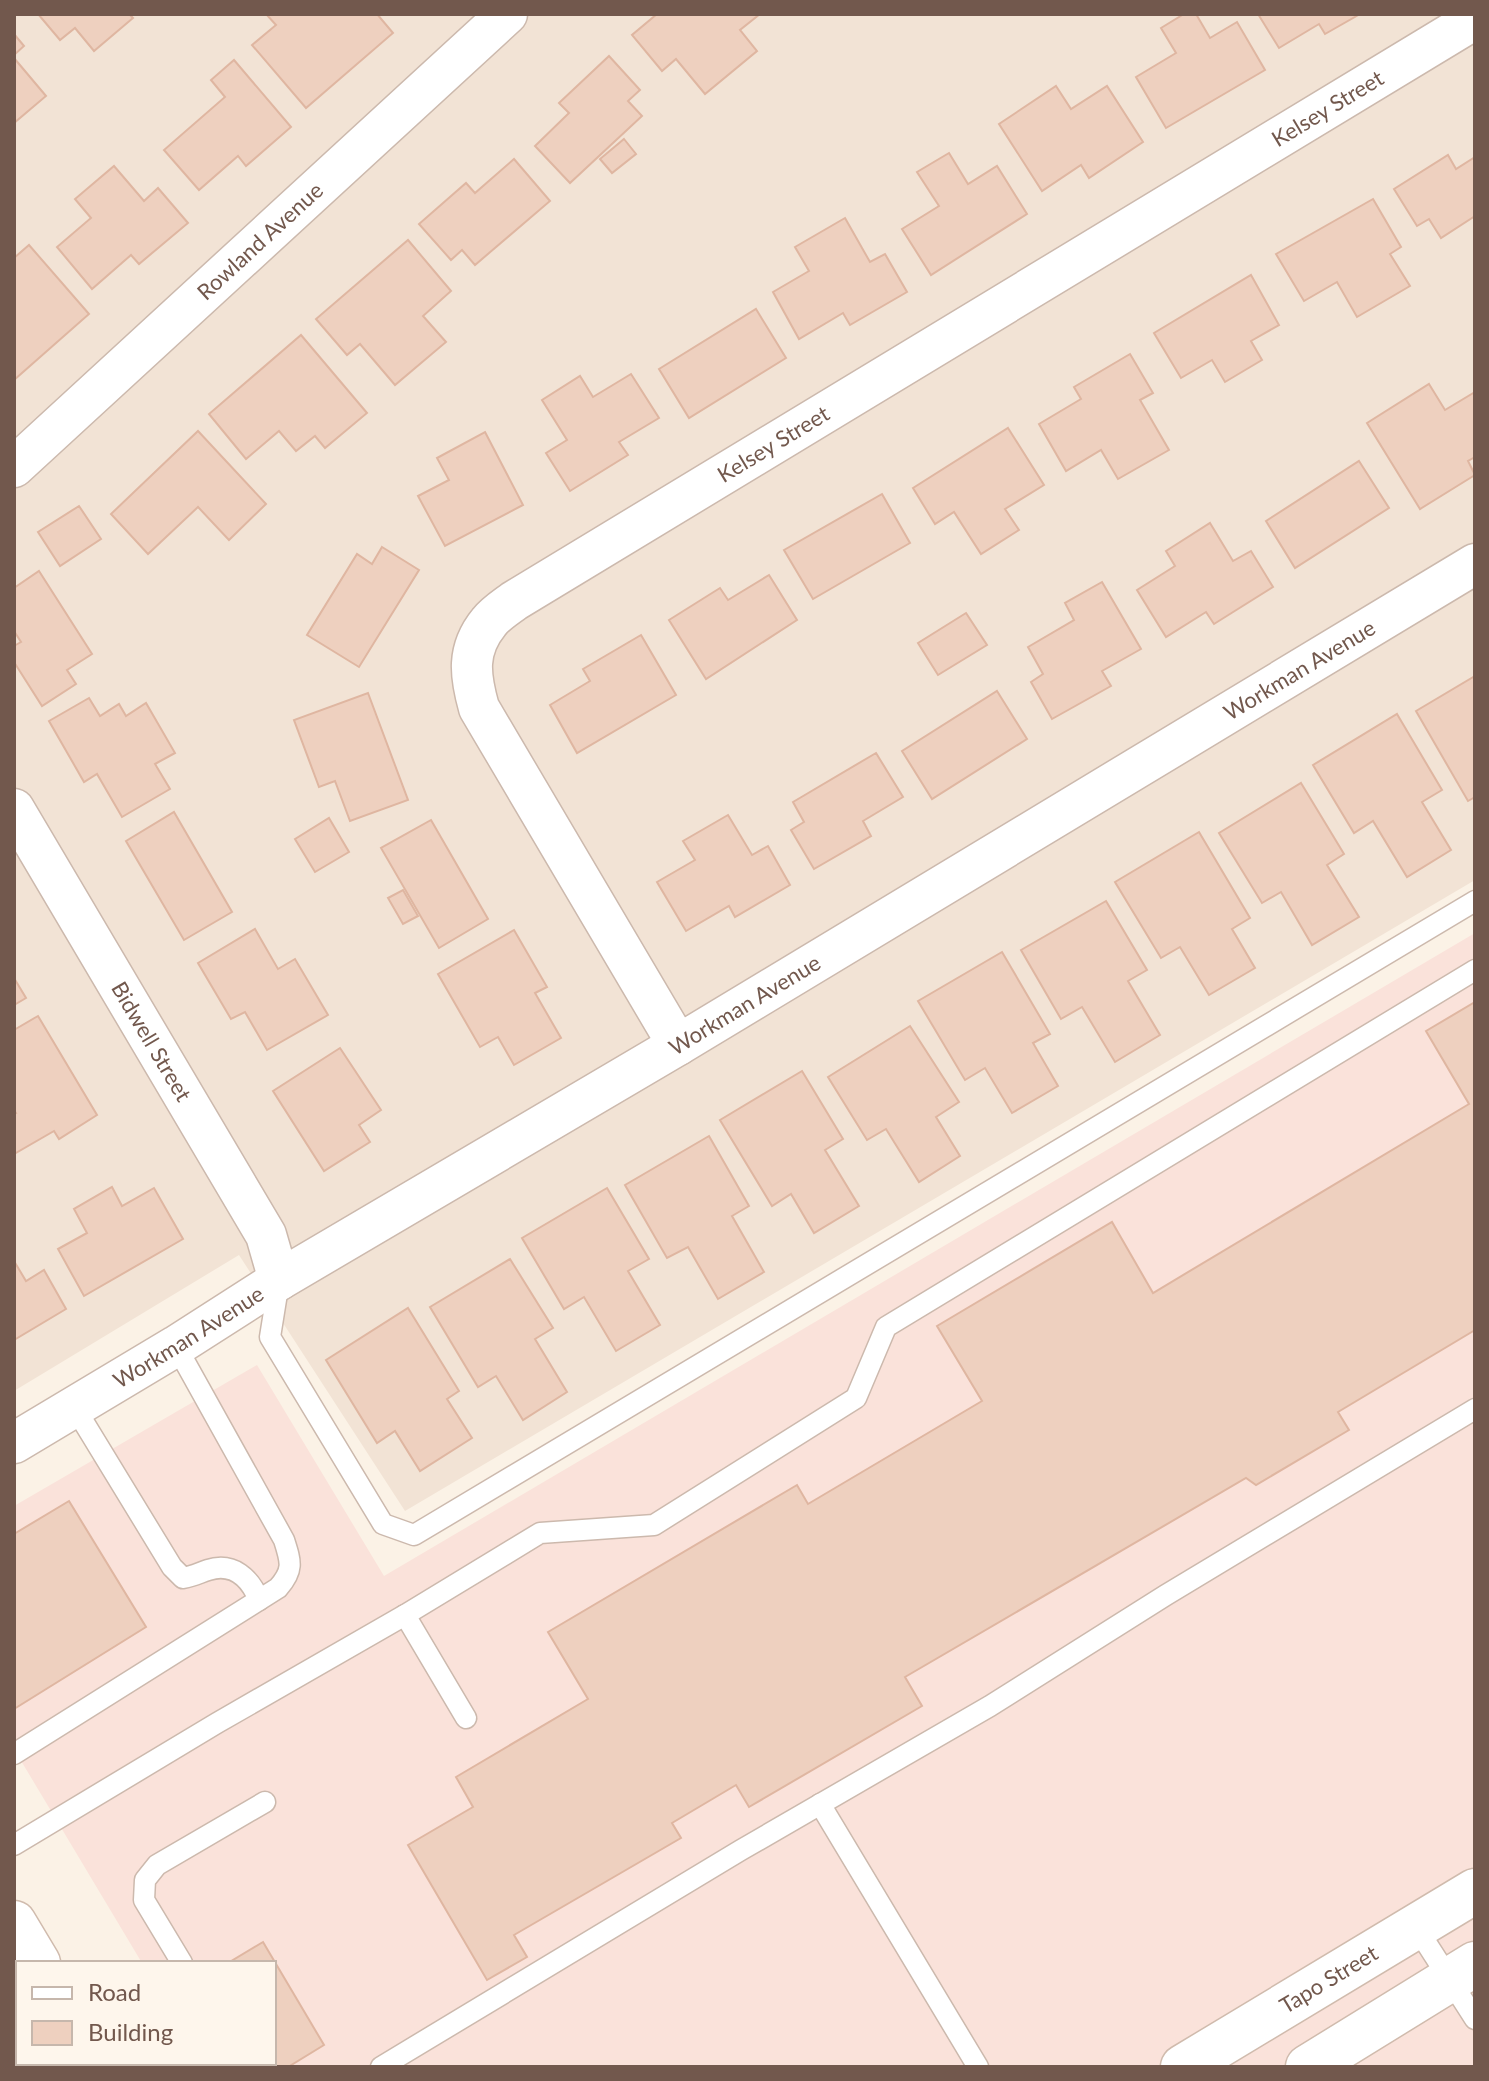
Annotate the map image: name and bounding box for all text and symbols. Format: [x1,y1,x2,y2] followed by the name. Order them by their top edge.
[1266,64,1388,152] street label: Kelsey Street
[191,176,328,305] street label: Rowland Avenue
[712,399,834,488] street label: Kelsey Street
[1218,613,1380,726] street label: Workman Avenue
[664,948,825,1060] street label: Workman Avenue
[106,976,198,1106] street label: Bidwell Street
[108,1280,268,1394] street label: Workman Avenue
[1274,1939,1382,2019] street label: Tapo Street
[16,1961,276,2065] legend
[88,1977,141,2006] text: Road
[88,2017,173,2046] text: Building

